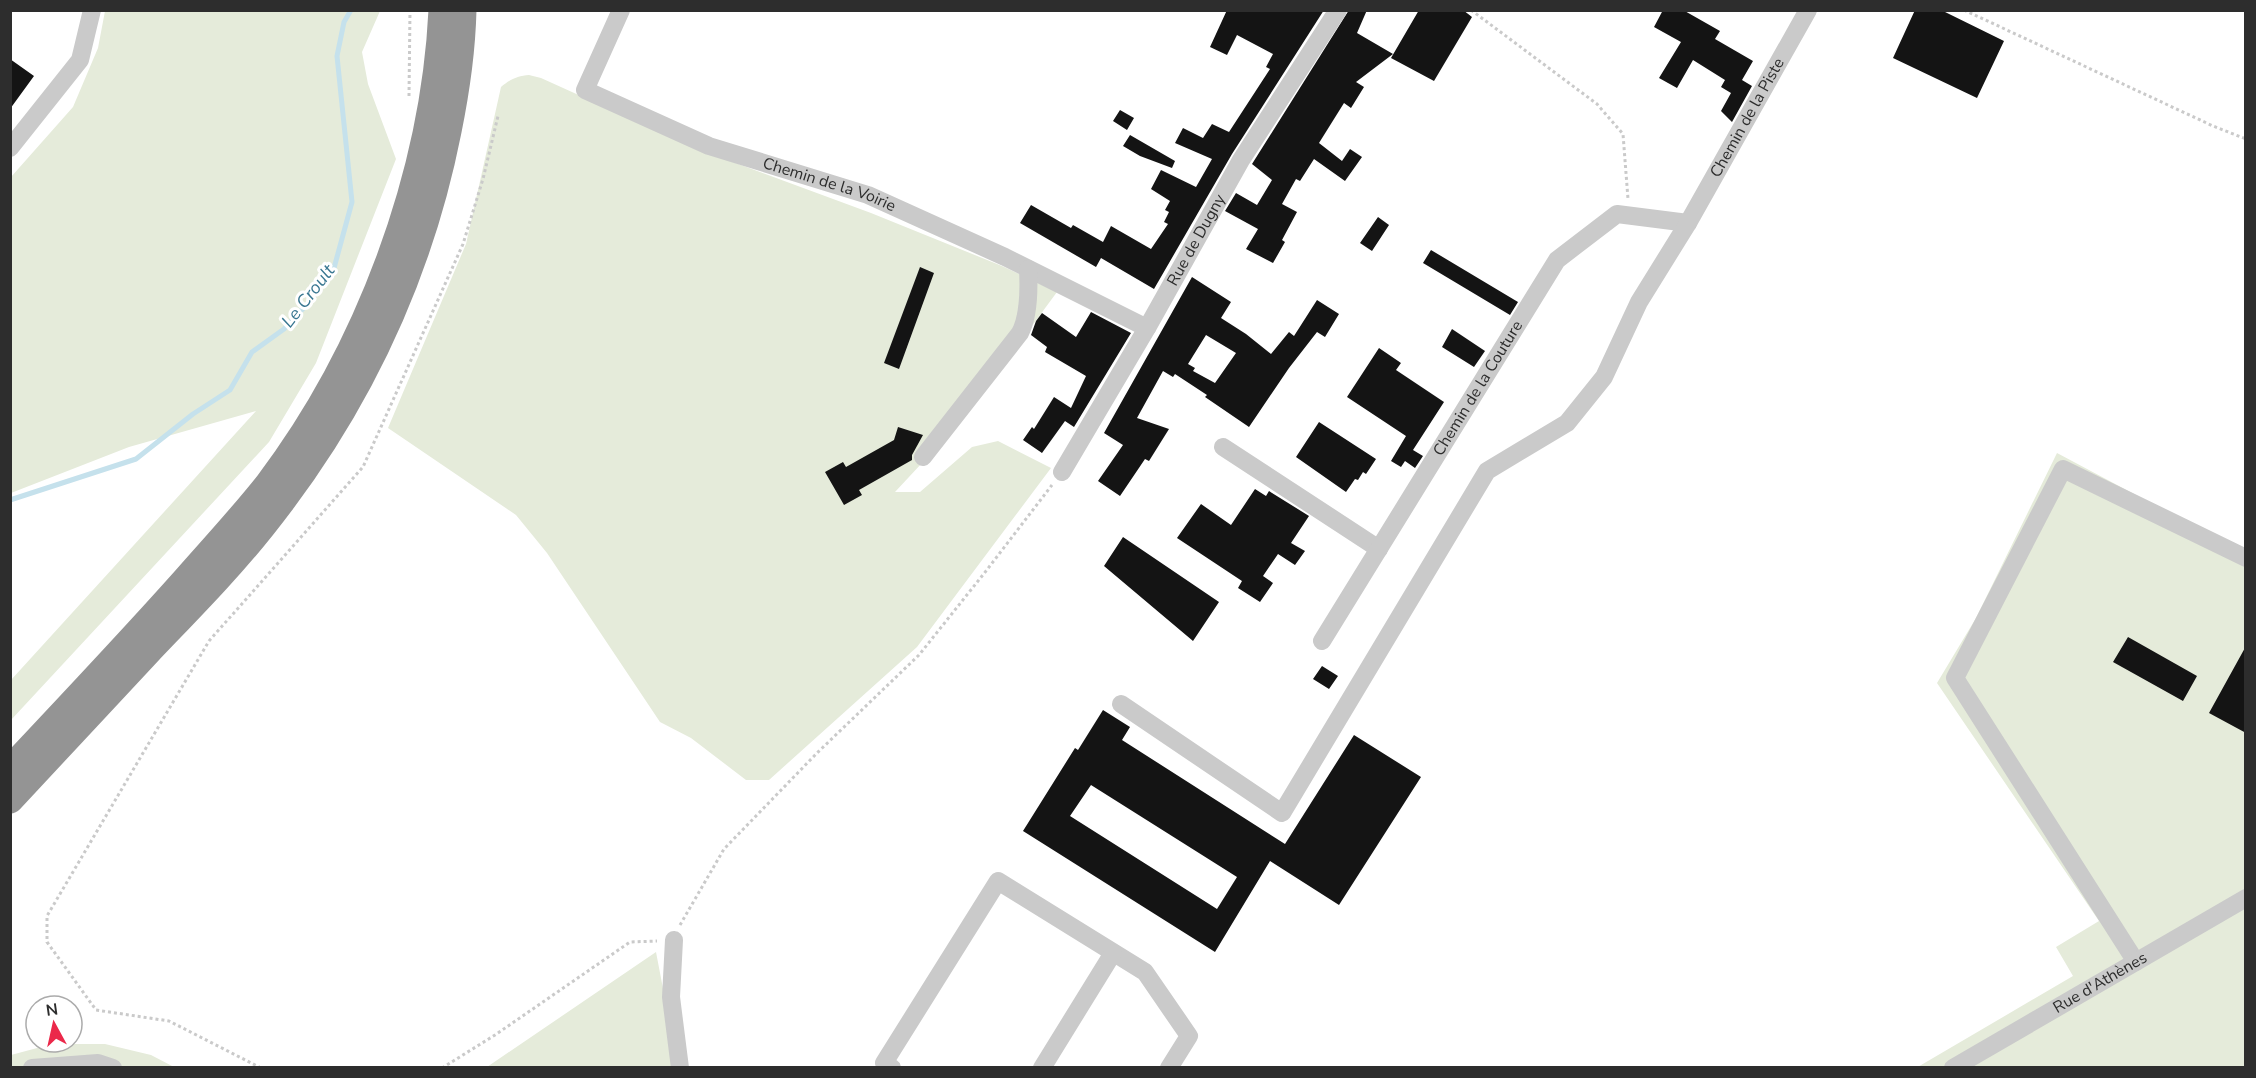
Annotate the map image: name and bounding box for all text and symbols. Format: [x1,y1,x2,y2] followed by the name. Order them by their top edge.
[1705,54,1790,181] street label: Chemin de la Piste
[760,152,899,217] street label: Chemin de la Voirie
[1162,190,1231,290] street label: Rue de Dugny
[276,259,341,333] water label: Le Croult
[1428,316,1528,460] street label: Chemin de la Couture
[2049,947,2151,1019] street label: Rue d'Athènes
[24,994,84,1054] north arrow
[45,998,60,1022] text: N

